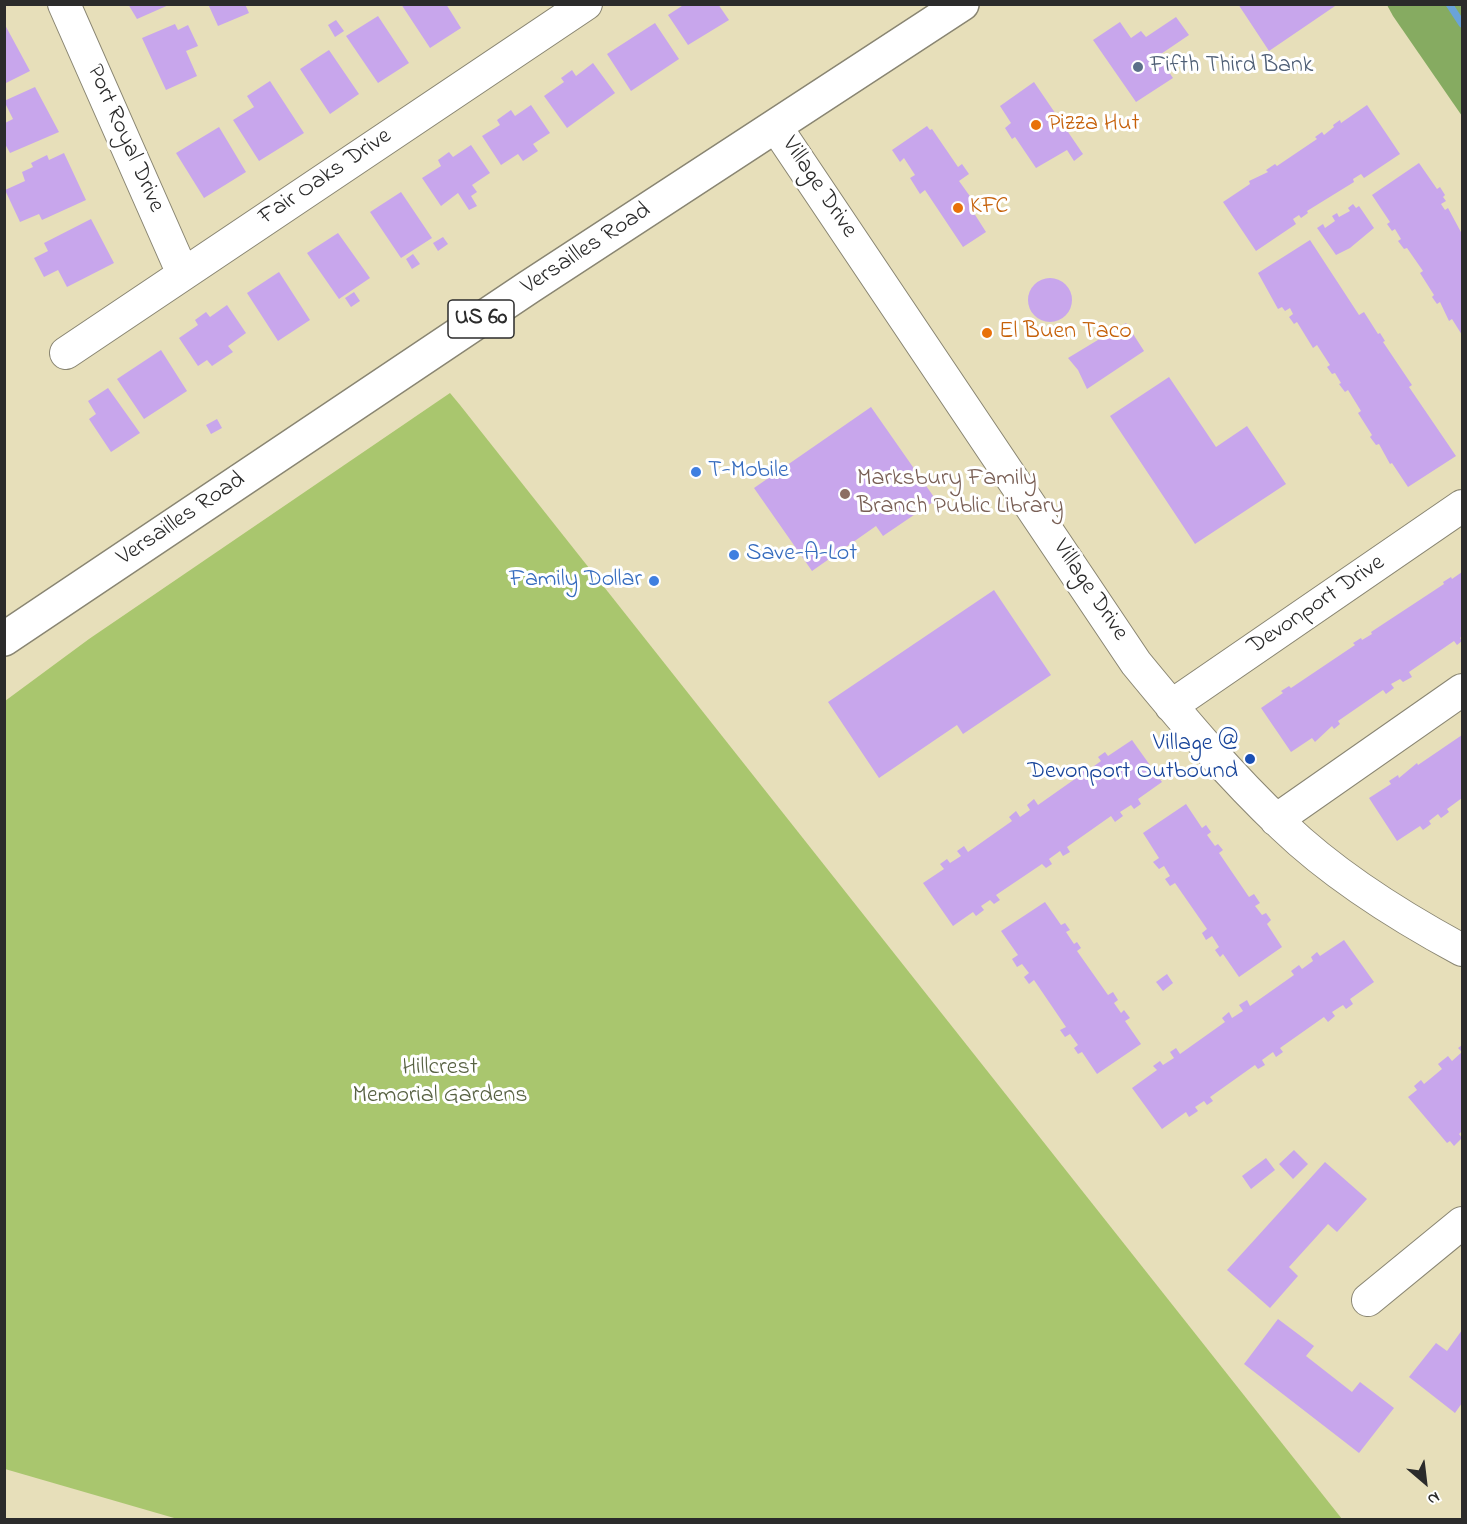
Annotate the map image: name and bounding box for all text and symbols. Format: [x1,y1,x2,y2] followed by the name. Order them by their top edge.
[1150,53,1313,81] place label: Fifth Third Bank
[1131,60,1145,74] marker: Fifth Third Bank
[79,61,169,217] street label: Port Royal Drive
[1048,111,1140,139] place label: Pizza Hut
[1029,118,1043,132] marker: Pizza Hut
[254,123,398,233] street label: Fair Oaks Drive
[774,132,862,244] street label: Village Drive
[970,194,1008,222] place label: KFC
[517,198,657,302] street label: Versailles Road
[951,201,965,215] marker: KFC
[448,300,514,338] road number: US 60
[999,319,1132,347] place label: El Buen Taco
[980,326,994,340] marker: El Buen Taco
[708,458,789,486] place label: T-Mobile
[689,465,703,479] marker: T-Mobile
[857,466,1064,522] place label: Marksbury Family Branch Public Library
[113,467,251,573] street label: Versailles Road
[838,487,852,501] marker: Marksbury Family Branch Public Library
[1045,535,1133,647] street label: Village Drive
[746,541,857,569] place label: Save-A-Lot
[727,548,741,562] marker: Save-A-Lot
[1243,550,1391,662] street label: Devonport Drive
[509,567,642,595] place label: Family Dollar
[647,574,661,588] marker: Family Dollar
[1027,731,1238,787] place label: Village @ Devonport Outbound
[1243,752,1257,766] marker: Village @ Devonport Outbound
[353,1055,527,1111] park label: Hillcrest Memorial Gardens
[1395,1452,1455,1512] north arrow
[1423,1485,1444,1511] text: N

